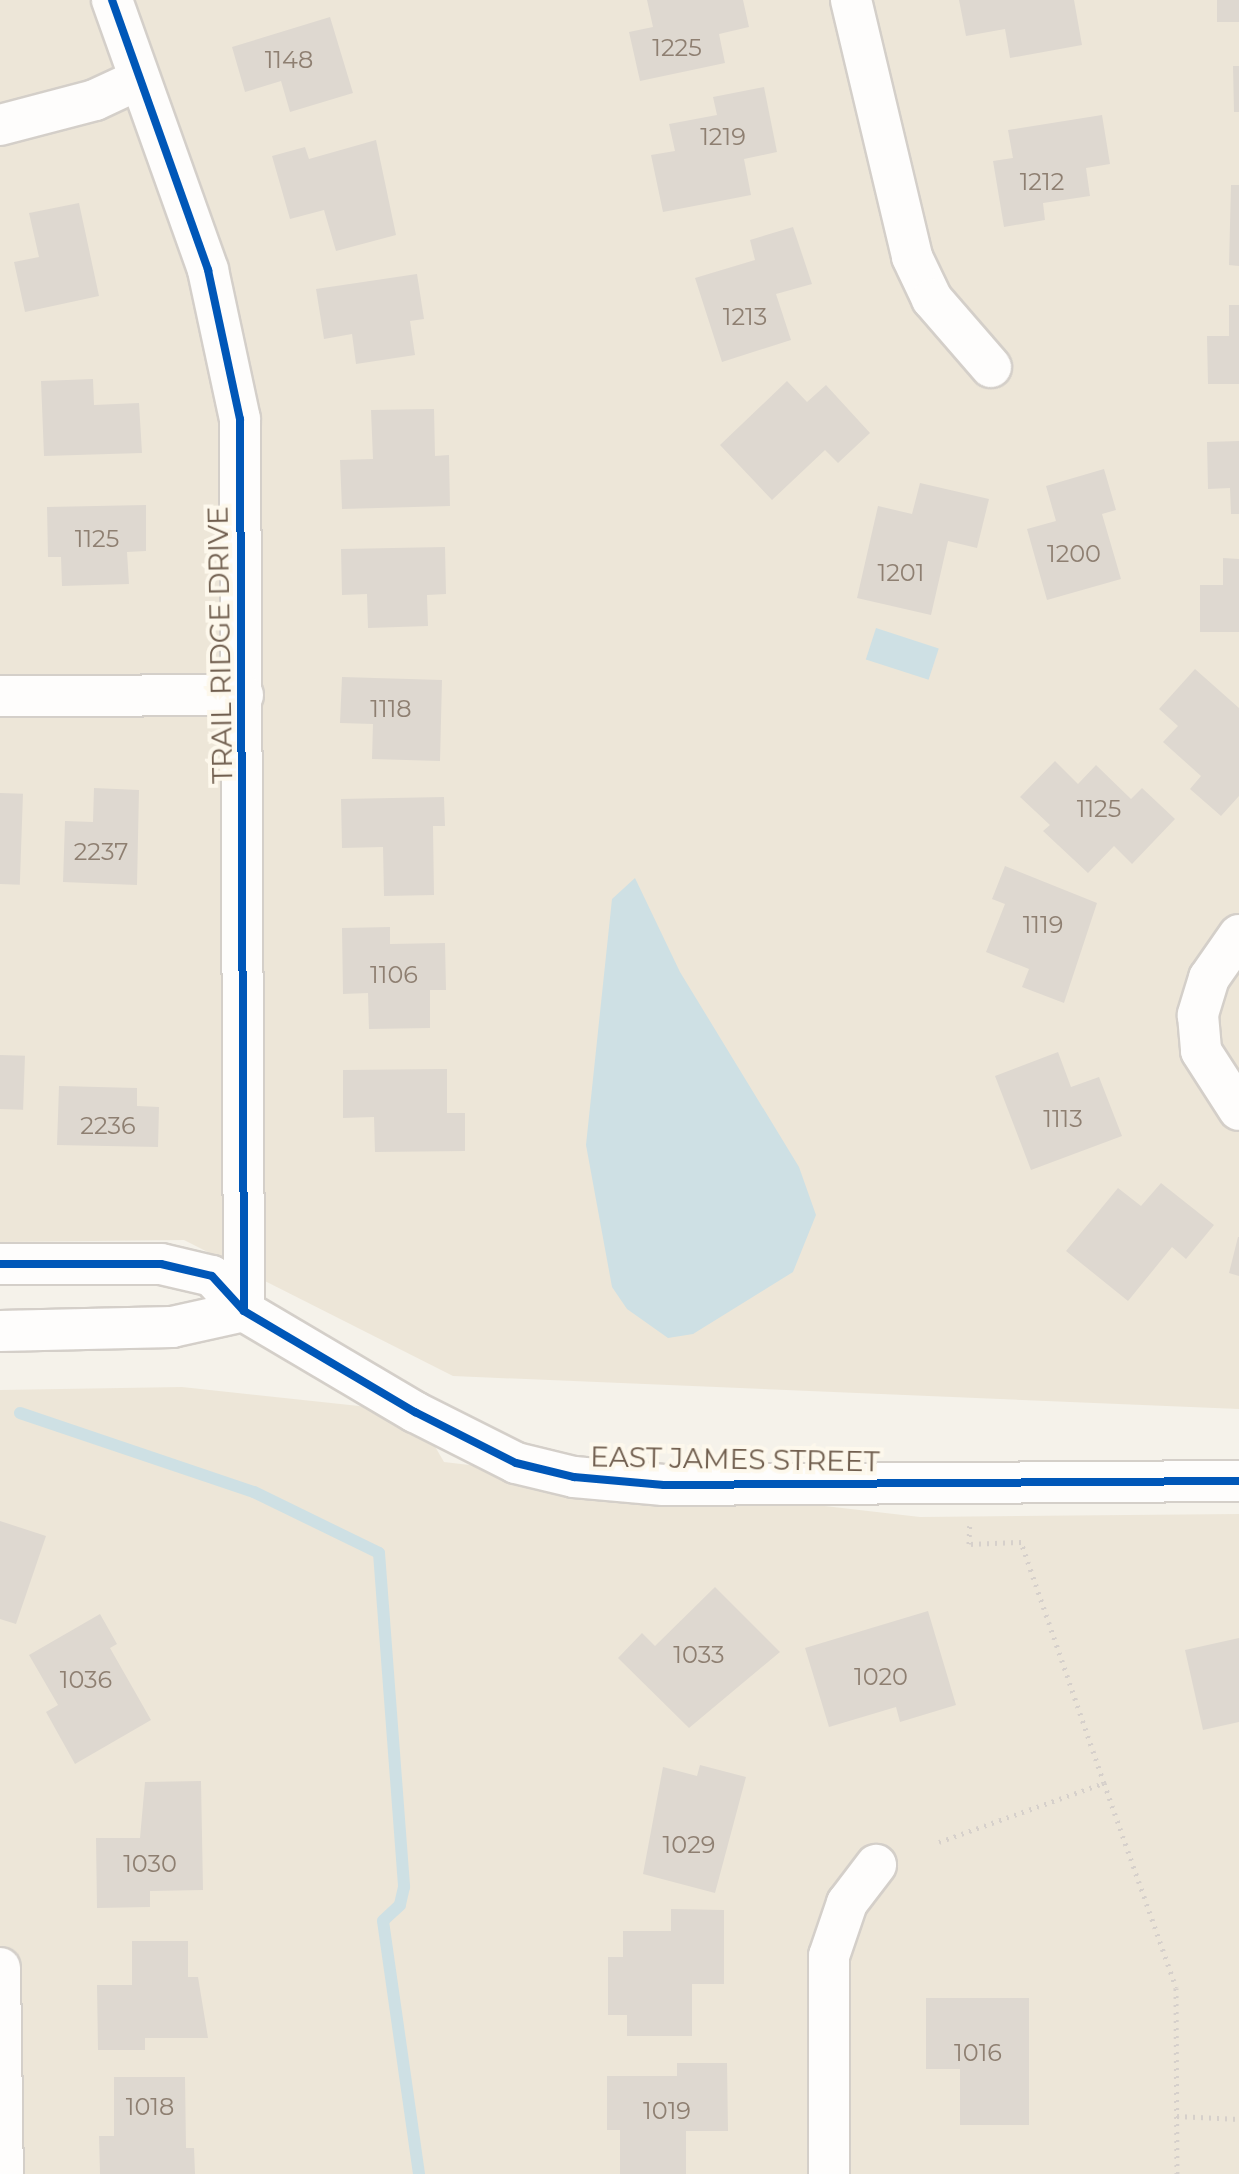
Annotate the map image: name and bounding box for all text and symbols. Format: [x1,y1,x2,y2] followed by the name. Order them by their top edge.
[652,34,702,62] house number: 1225
[265,46,313,74] house number: 1148
[700,123,746,151] house number: 1219
[1020,168,1064,196] house number: 1212
[723,303,767,331] house number: 1213
[201,506,239,784] street label: TRAIL RIDGE DRIVE
[75,525,119,553] house number: 1125
[1047,540,1101,568] house number: 1200
[878,559,924,587] house number: 1201
[370,695,412,723] house number: 1118
[1077,795,1121,823] house number: 1125
[74,838,128,866] house number: 2237
[1023,911,1063,939] house number: 1119
[370,961,418,989] house number: 1106
[1043,1105,1083,1133] house number: 1113
[80,1112,136,1140] house number: 2236
[590,1440,880,1478] street label: EAST JAMES STREET
[673,1641,725,1669] house number: 1033
[854,1663,908,1691] house number: 1020
[60,1666,112,1694] house number: 1036
[663,1831,715,1859] house number: 1029
[123,1850,177,1878] house number: 1030
[954,2039,1002,2067] house number: 1016
[126,2093,174,2121] house number: 1018
[643,2097,691,2125] house number: 1019

